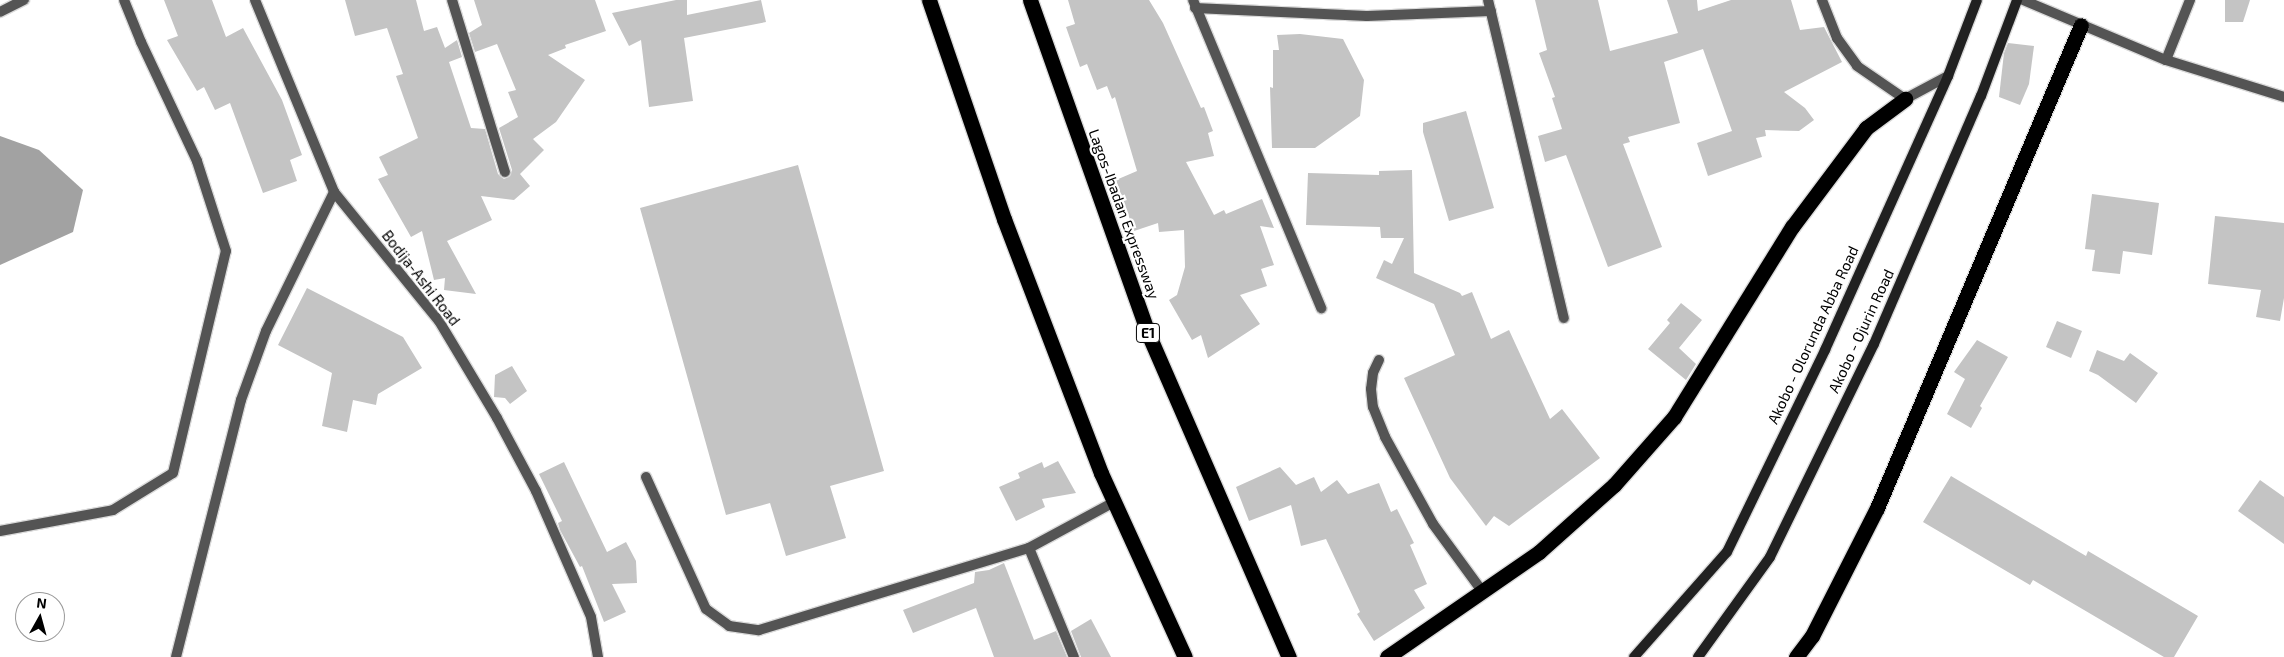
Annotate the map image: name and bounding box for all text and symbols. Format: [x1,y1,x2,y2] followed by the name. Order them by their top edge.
[1085,127,1163,301] street label: Lagos-Ibadan Expressway
[378,227,464,329] street label: Bodija-Ashi Road
[1764,243,1862,427] street label: Akobo - Olorunda Abba Road
[1824,266,1898,396] street label: Akobo - Ojurin Road
[1136,322,1160,344] road number: E1
[15,592,65,642] north arrow
[36,594,48,612] text: N

